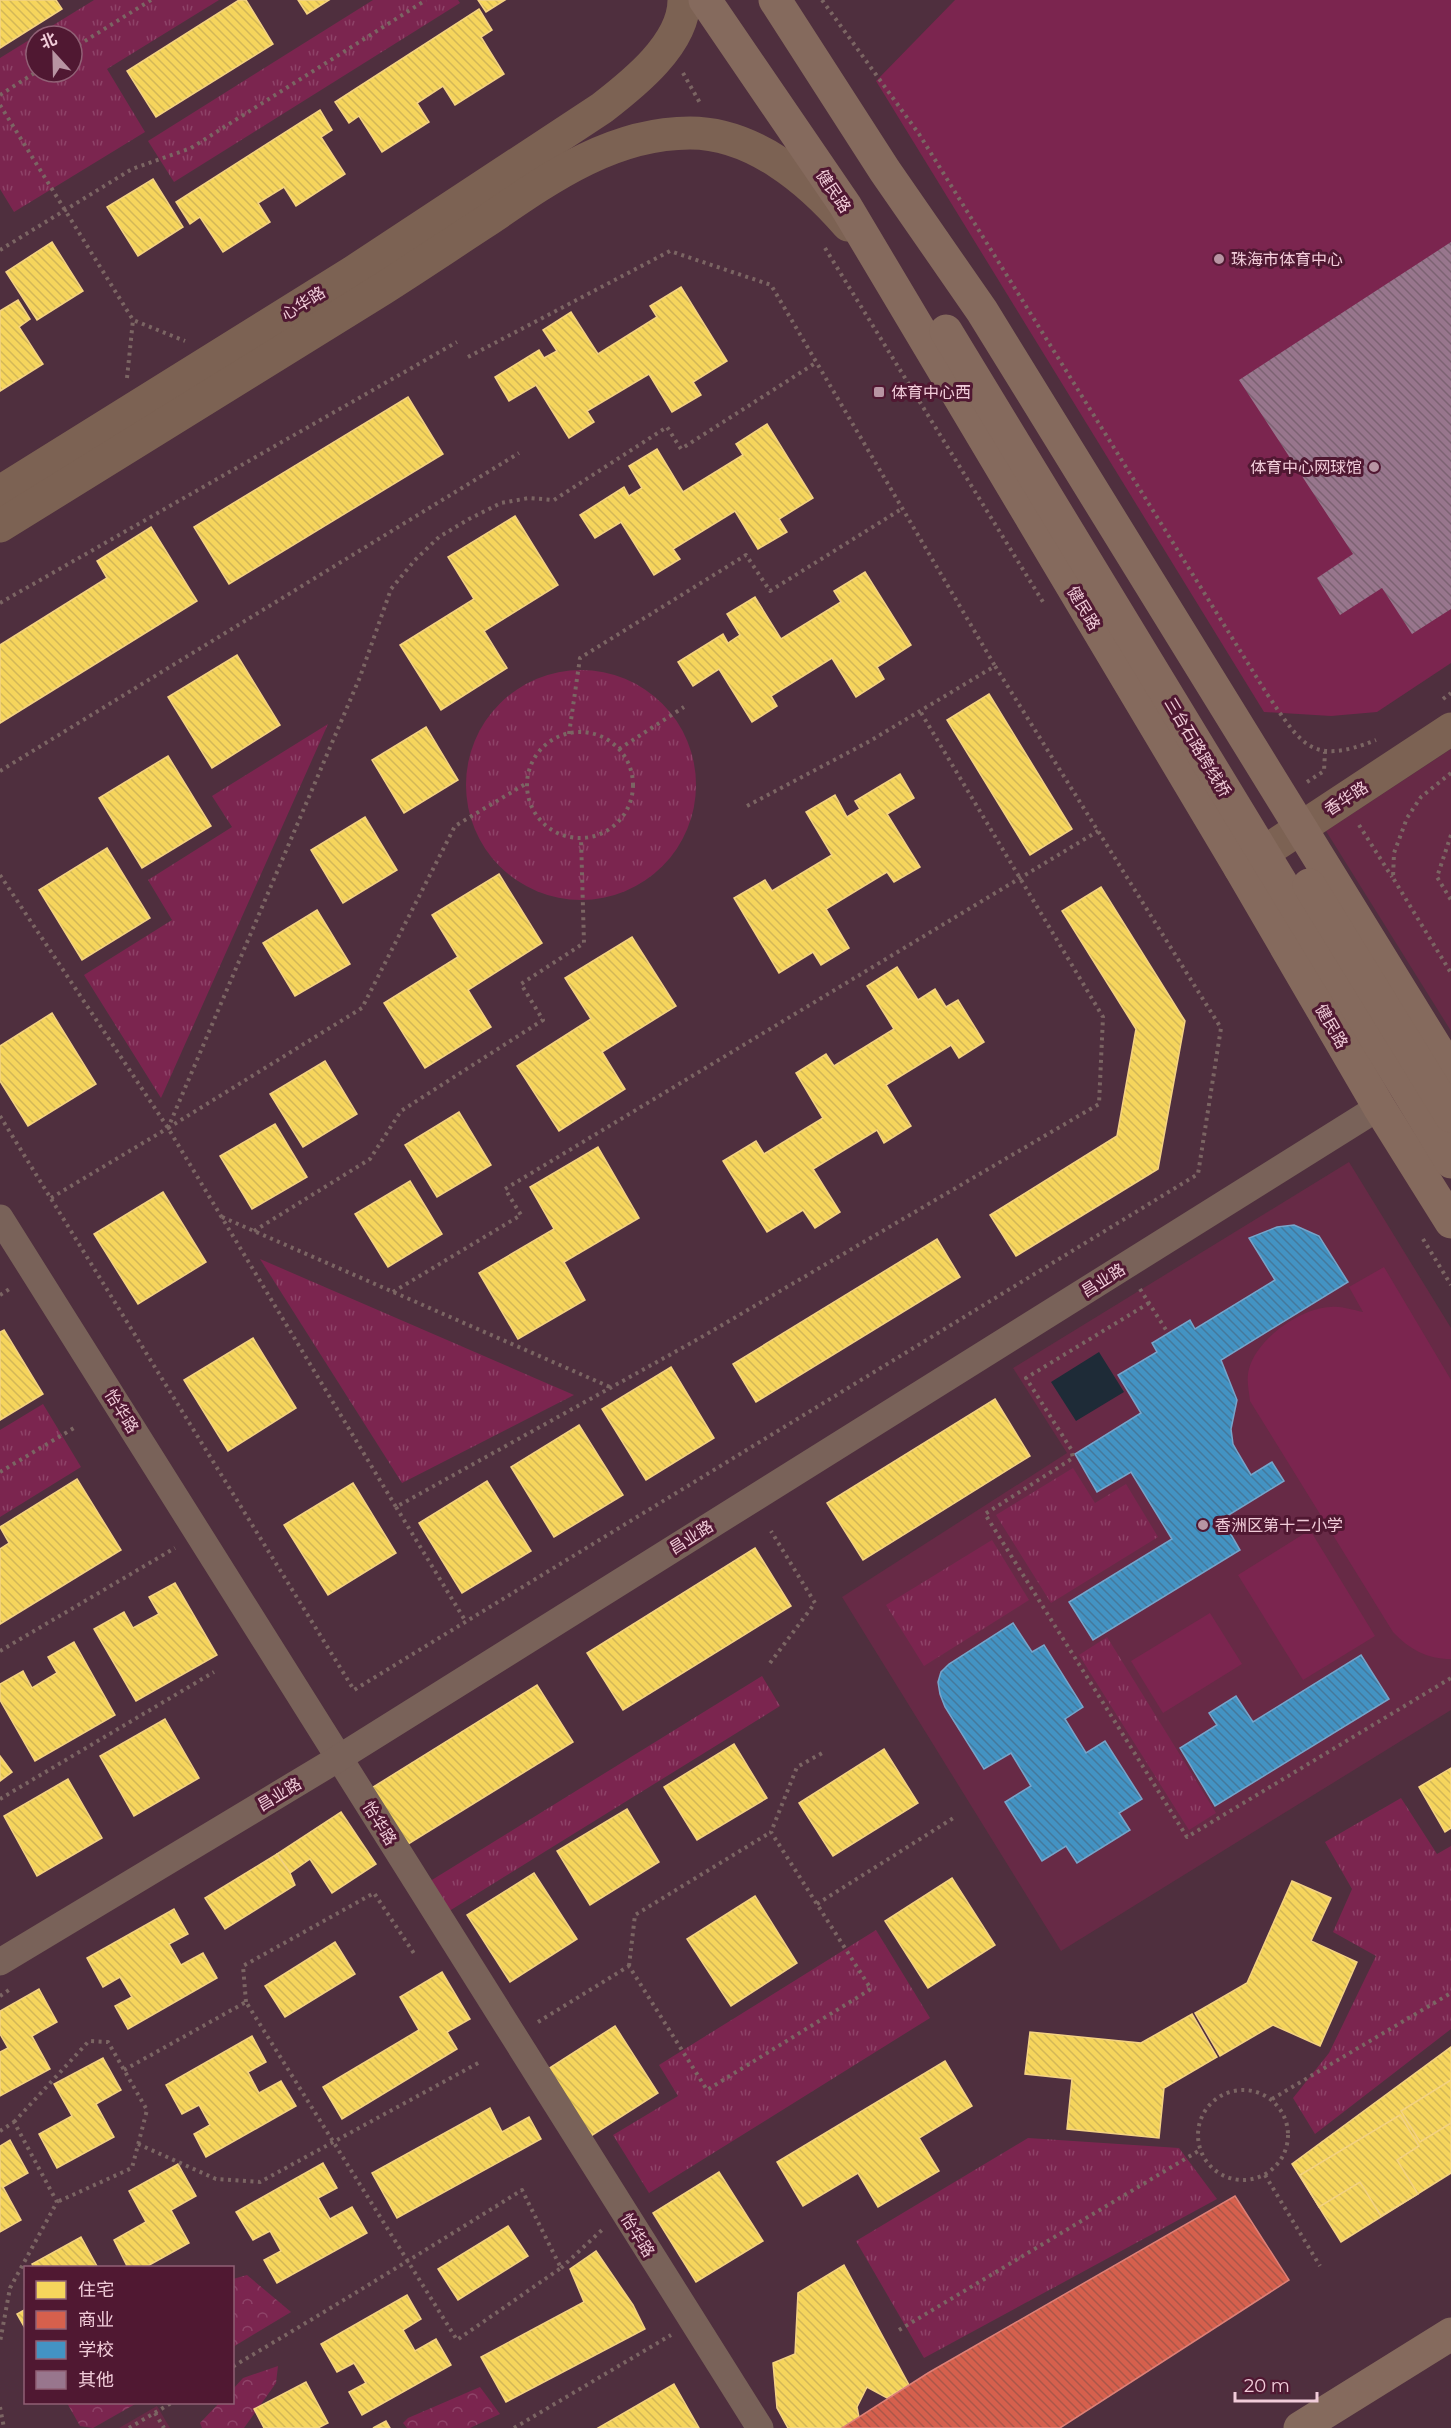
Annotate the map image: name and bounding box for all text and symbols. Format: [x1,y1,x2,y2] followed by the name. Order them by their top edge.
[24,24,84,84] north arrow
[38,29,60,52] text: 北
[812,166,855,216] street label: 健民路
[1231,250,1343,269] place label: 珠海市体育中心
[1212,252,1226,266] marker: 珠海市体育中心
[278,283,329,324] street label: 心华路
[891,383,971,402] place label: 体育中心西
[872,385,886,399] marker: 体育中心西
[1250,458,1362,477] place label: 体育中心网球馆
[1367,460,1381,474] marker: 体育中心网球馆
[1063,583,1104,634] street label: 健民路
[1161,694,1235,800] street label: 三台石路跨线桥
[1321,777,1372,819] street label: 香华路
[1311,1001,1352,1052] street label: 健民路
[1078,1260,1129,1301] street label: 昌业路
[101,1386,142,1437] street label: 怡华路
[1215,1516,1343,1535] place label: 香洲区第十二小学
[666,1517,717,1558] street label: 昌业路
[1196,1518,1210,1532] marker: 香洲区第十二小学
[254,1774,305,1815] street label: 昌业路
[359,1798,400,1849] street label: 怡华路
[617,2210,658,2261] street label: 怡华路
[24,2266,234,2404] legend
[78,2279,114,2301] text: 住宅
[78,2309,114,2331] text: 商业
[78,2339,114,2361] text: 学校
[1235,2365,1318,2403] scale bar
[78,2369,114,2391] text: 其他
[1244,2375,1290,2397] text: 20 m

